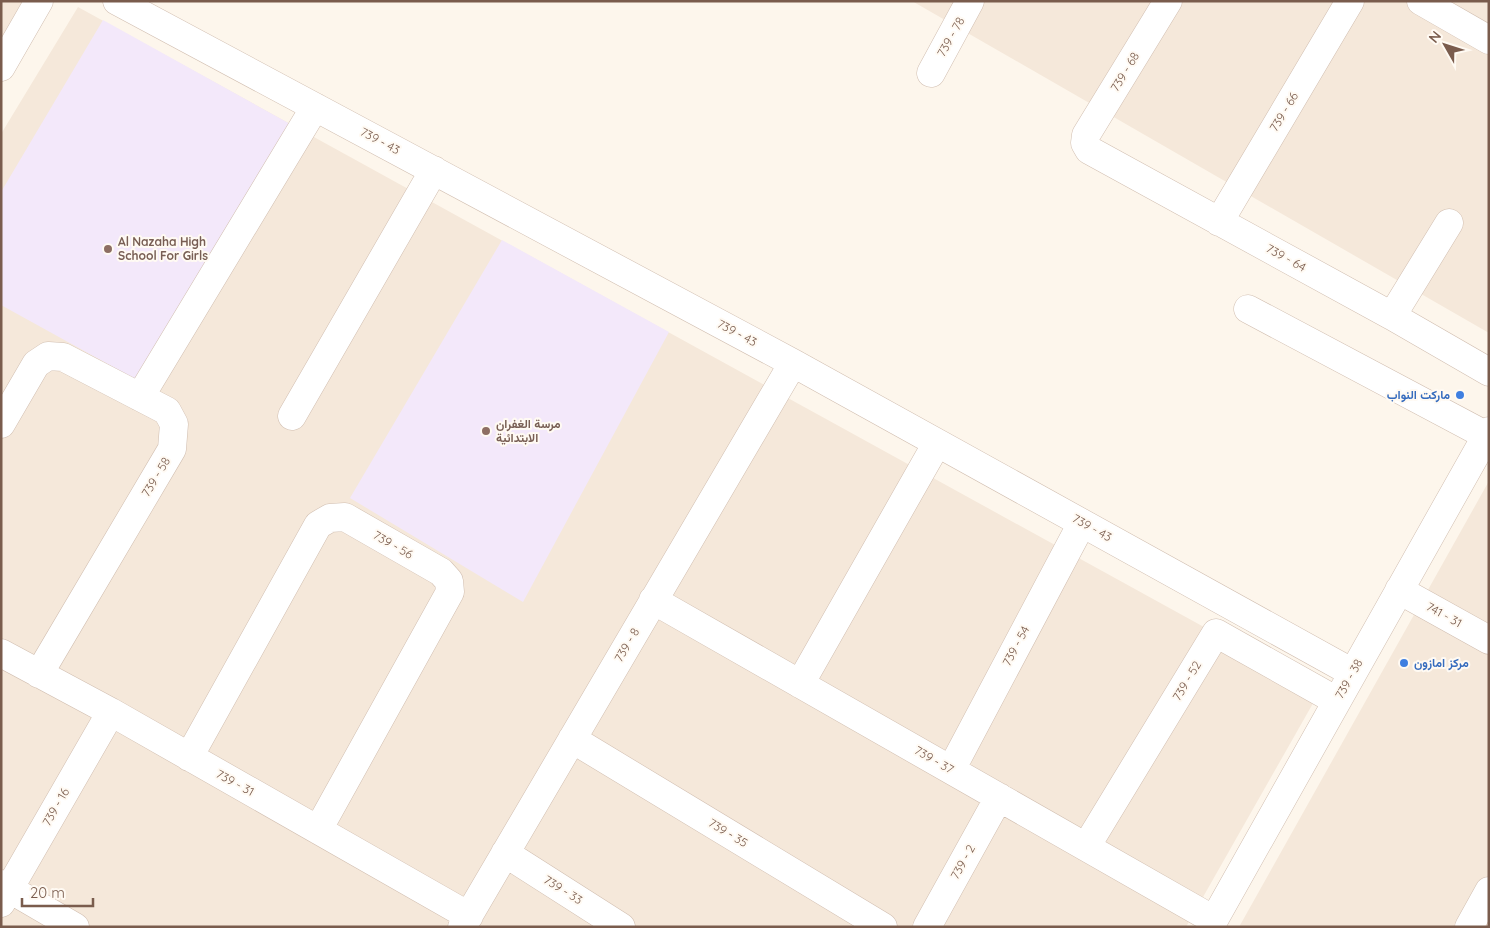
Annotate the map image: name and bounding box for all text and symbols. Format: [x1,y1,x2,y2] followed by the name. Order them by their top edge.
[934,14,968,59] street label: 739 - 78
[1420,20,1470,70] north arrow
[1425,27,1445,46] text: N
[1107,49,1142,94] street label: 739 - 68
[1266,89,1301,134] street label: 739 - 66
[358,124,403,157] street label: 739 - 43
[118,234,208,263] place label: Al Nazaha High School For Girls
[1264,240,1309,275] street label: 739 - 64
[102,243,114,255] marker: Al Nazaha High School For Girls
[715,316,760,349] street label: 739 - 43
[1387,387,1450,403] place label: ماركت النواب
[1454,389,1466,401] marker: ماركت النواب
[496,416,561,445] place label: مرسة الغفران الابتدائية
[480,425,492,437] marker: مرسة الغفران الابتدائية
[138,454,173,499] street label: 739 - 58
[1070,511,1115,545] street label: 739 - 43
[371,527,416,562] street label: 739 - 56
[1424,599,1465,630] street label: 741 - 31
[999,623,1032,668] street label: 739 - 54
[611,625,642,664] street label: 739 - 8
[1414,655,1469,671] place label: مركز امازون
[1332,656,1366,701] street label: 739 - 38
[1398,657,1410,669] marker: مركز امازون
[1169,658,1204,703] street label: 739 - 52
[912,742,957,777] street label: 739 - 37
[214,766,257,799] street label: 739 - 31
[39,785,73,828] street label: 739 - 16
[706,815,751,850] street label: 739 - 35
[947,842,978,882] street label: 739 - 2
[541,872,585,907] street label: 739 - 33
[22,876,94,908] scale bar
[30,883,65,902] text: 20 m

